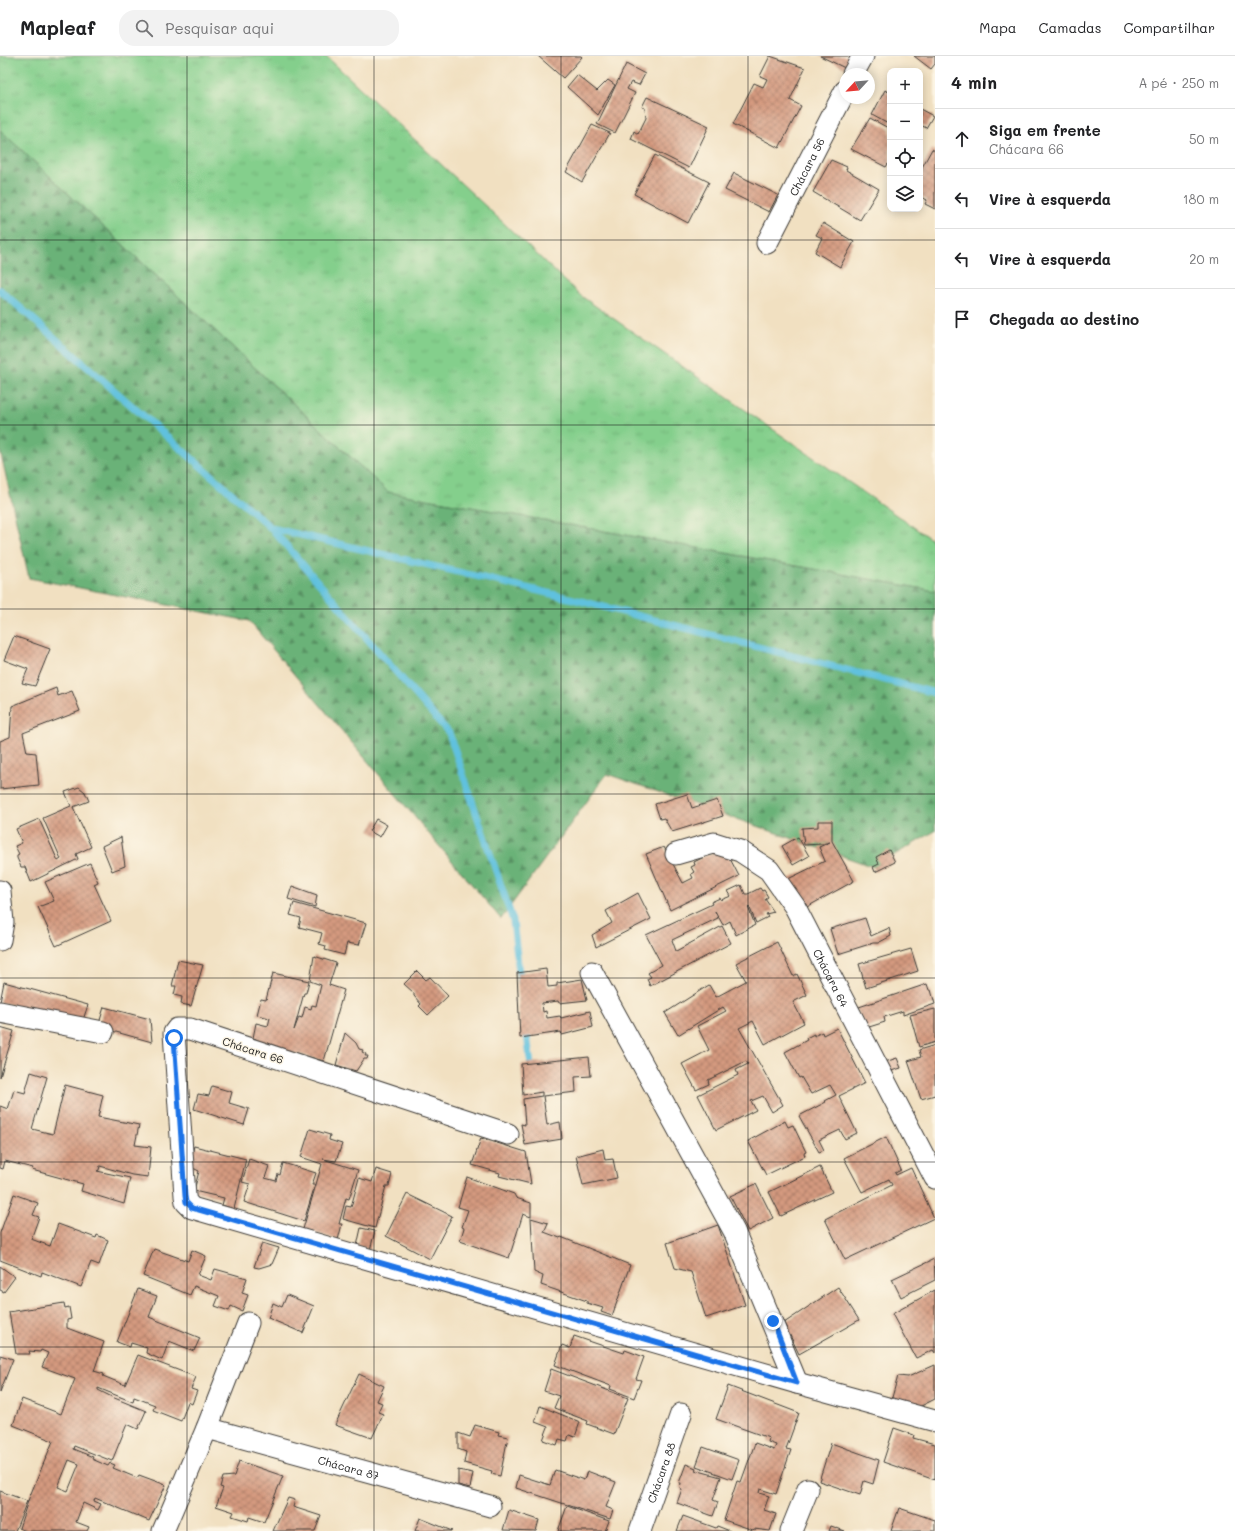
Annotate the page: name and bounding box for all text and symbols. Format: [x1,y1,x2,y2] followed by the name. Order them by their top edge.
[119,10,399,46] search box
[20,15,95,40] text: Mapleaf
[133,17,155,39] icon: search
[165,18,274,38] text: Pesquisar aqui
[979,18,1017,37] text: Mapa
[1039,18,1102,37] text: Camadas
[1124,18,1215,37] text: Compartilhar
[839,68,875,104] north arrow
[887,68,923,212] map controls
[887,68,923,104] button: +
[951,71,997,93] text: 4 min
[1138,74,1219,91] text: A pé · 250 m
[887,104,923,140] button: −
[989,120,1101,140] text: Siga em frente
[951,128,973,150] icon: ahead
[1189,130,1219,147] text: 50 m
[785,135,827,198] street label: Chácara 56
[887,140,923,176] button: locate
[989,140,1064,157] text: Chácara 66
[887,176,923,212] button: layers
[951,188,973,210] icon: left
[989,189,1111,209] text: Vire à esquerda
[1183,190,1219,207] text: 180 m
[951,248,973,270] icon: left
[989,249,1111,269] text: Vire à esquerda
[1189,250,1219,267] text: 20 m
[951,308,973,330] icon: arrive
[989,309,1139,329] text: Chegada ao destino
[810,946,853,1010] street label: Chácara 64
[165,1029,183,1047] route start
[221,1033,285,1067] street label: Chácara 66
[764,1312,782,1330] route end
[643,1440,678,1505] street label: Chácara 88
[316,1451,381,1483] street label: Chácara 87

